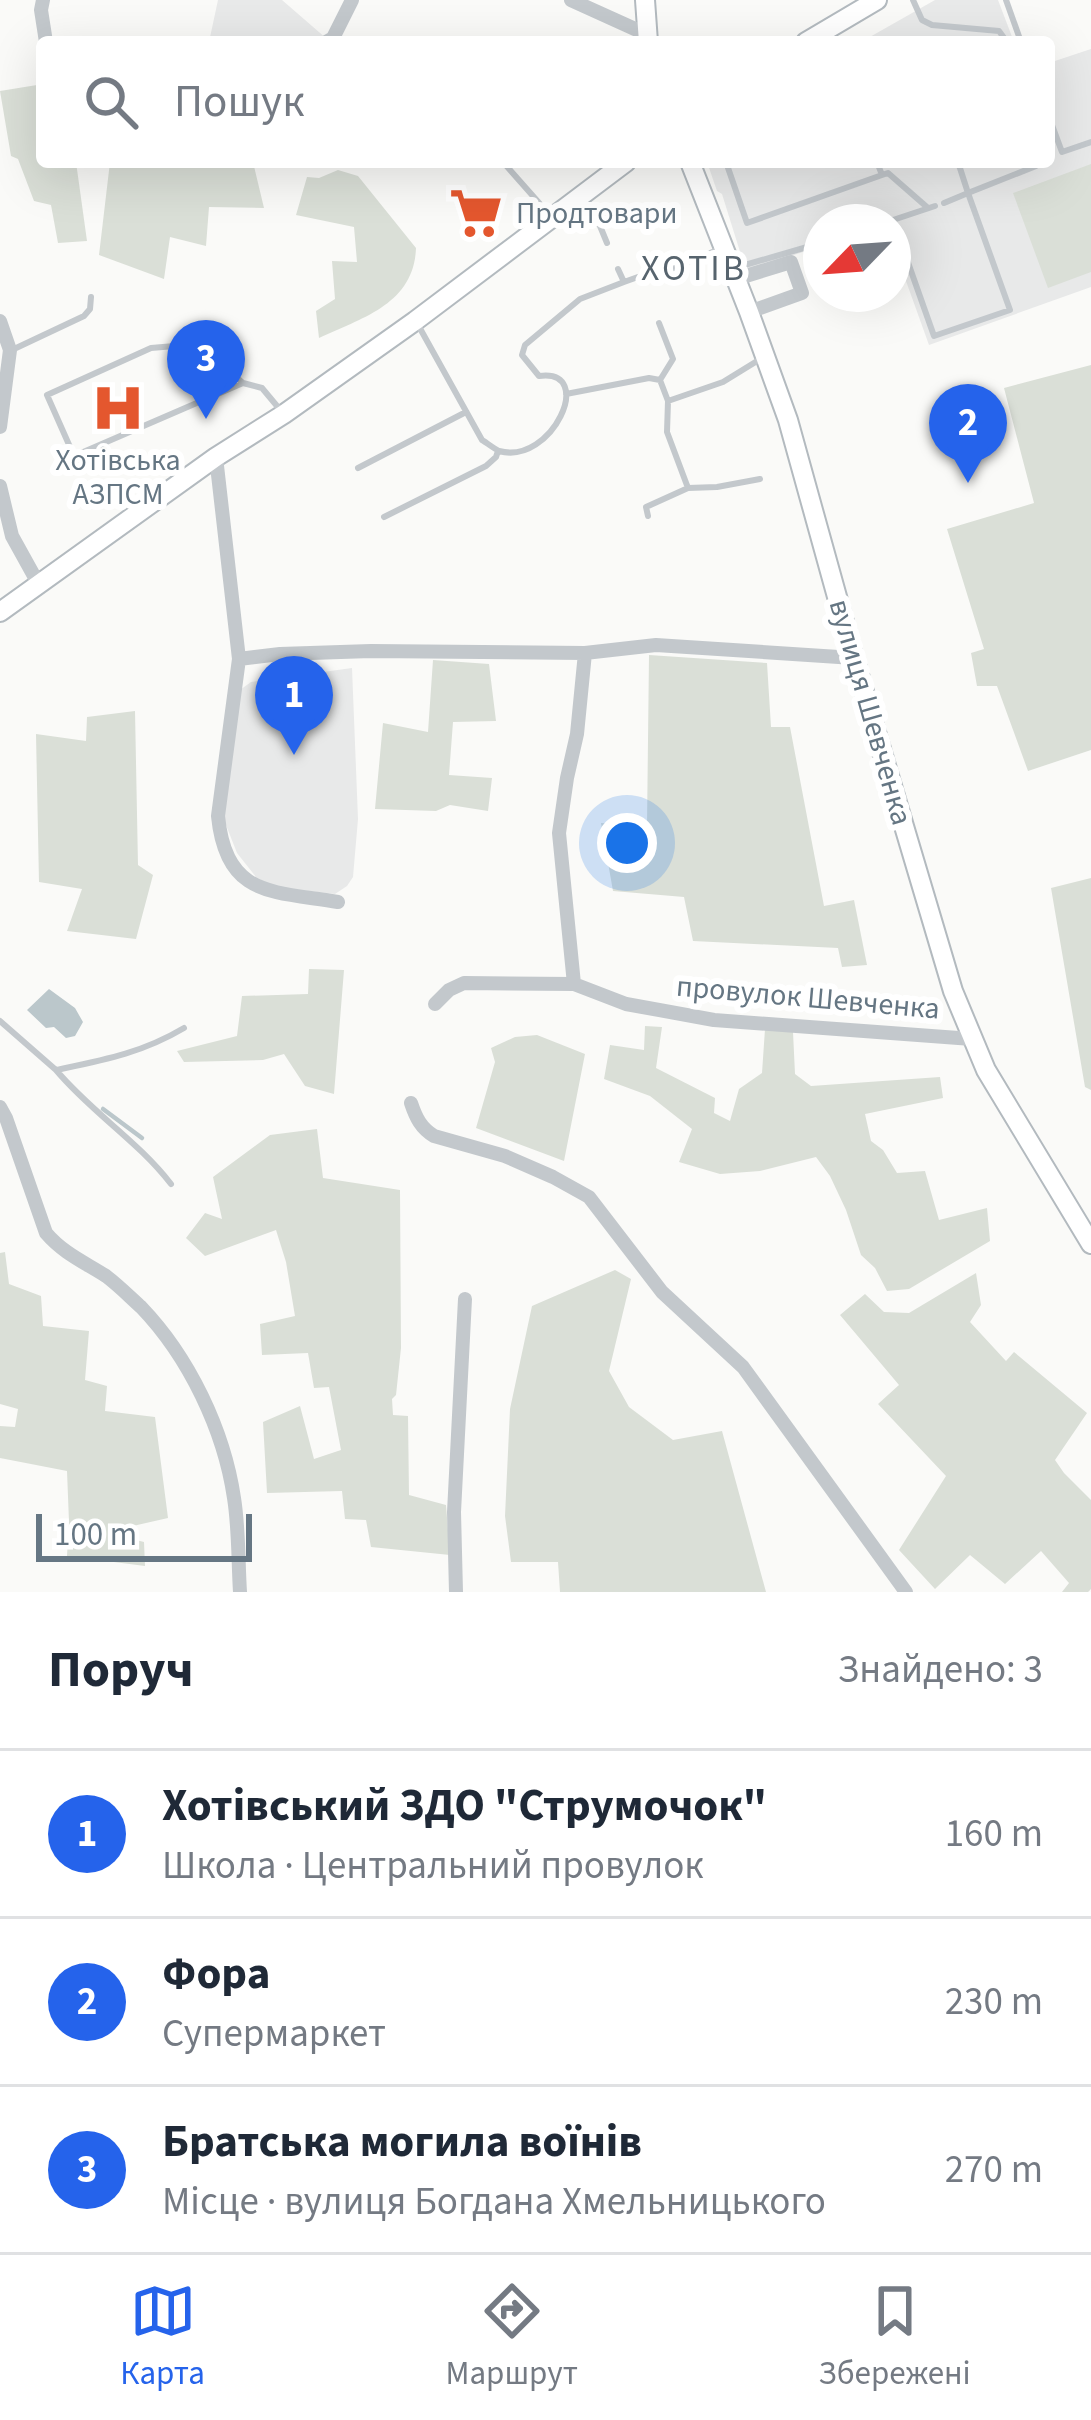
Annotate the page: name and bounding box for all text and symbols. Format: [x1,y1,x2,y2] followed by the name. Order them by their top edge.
[36,36,1055,168] search box
[78,69,144,135] icon: search
[174,70,304,134] text: Пошук
[447,184,505,242] supermarket icon: Продтовари
[516,192,677,235] place label: Продтовари
[803,204,911,312] north arrow
[641,243,747,294] district label: ХОТІВ
[167,320,245,419] pin: 3
[89,379,147,437] hospital icon: Хотівська АЗПСМ
[929,384,1007,483] pin: 2
[55,439,181,516] place label: Хотівська АЗПСМ
[818,594,923,830] street label: вулиця Шевченка
[255,656,333,755] pin: 1
[597,813,657,873] your location
[674,965,942,1030] street label: провулок Шевченка
[36,1508,252,1561] scale bar
[54,1511,137,1558] text: 100 m
[48,1634,194,1706] text: Поруч
[838,1642,1043,1698] text: Знайдено: 3
[162,1774,767,1838] text: Хотівський ЗДО "Струмочок"
[77,1806,97,1862] text: 1
[945,1806,1043,1862] text: 160 m
[162,1838,704,1894] text: Школа · Центральний провулок
[162,1942,270,2006] text: Фора
[77,1974,97,2030] text: 2
[945,1974,1043,2030] text: 230 m
[162,2006,386,2062] text: Супермаркет
[162,2110,642,2174] text: Братська могила воїнів
[77,2142,97,2198] text: 3
[945,2142,1043,2198] text: 270 m
[162,2174,826,2230] text: Місце · вулиця Богдана Хмельницького
[120,2278,205,2397] tab: Карта
[445,2278,578,2397] tab: Маршрут
[818,2278,971,2397] tab: Збережені

